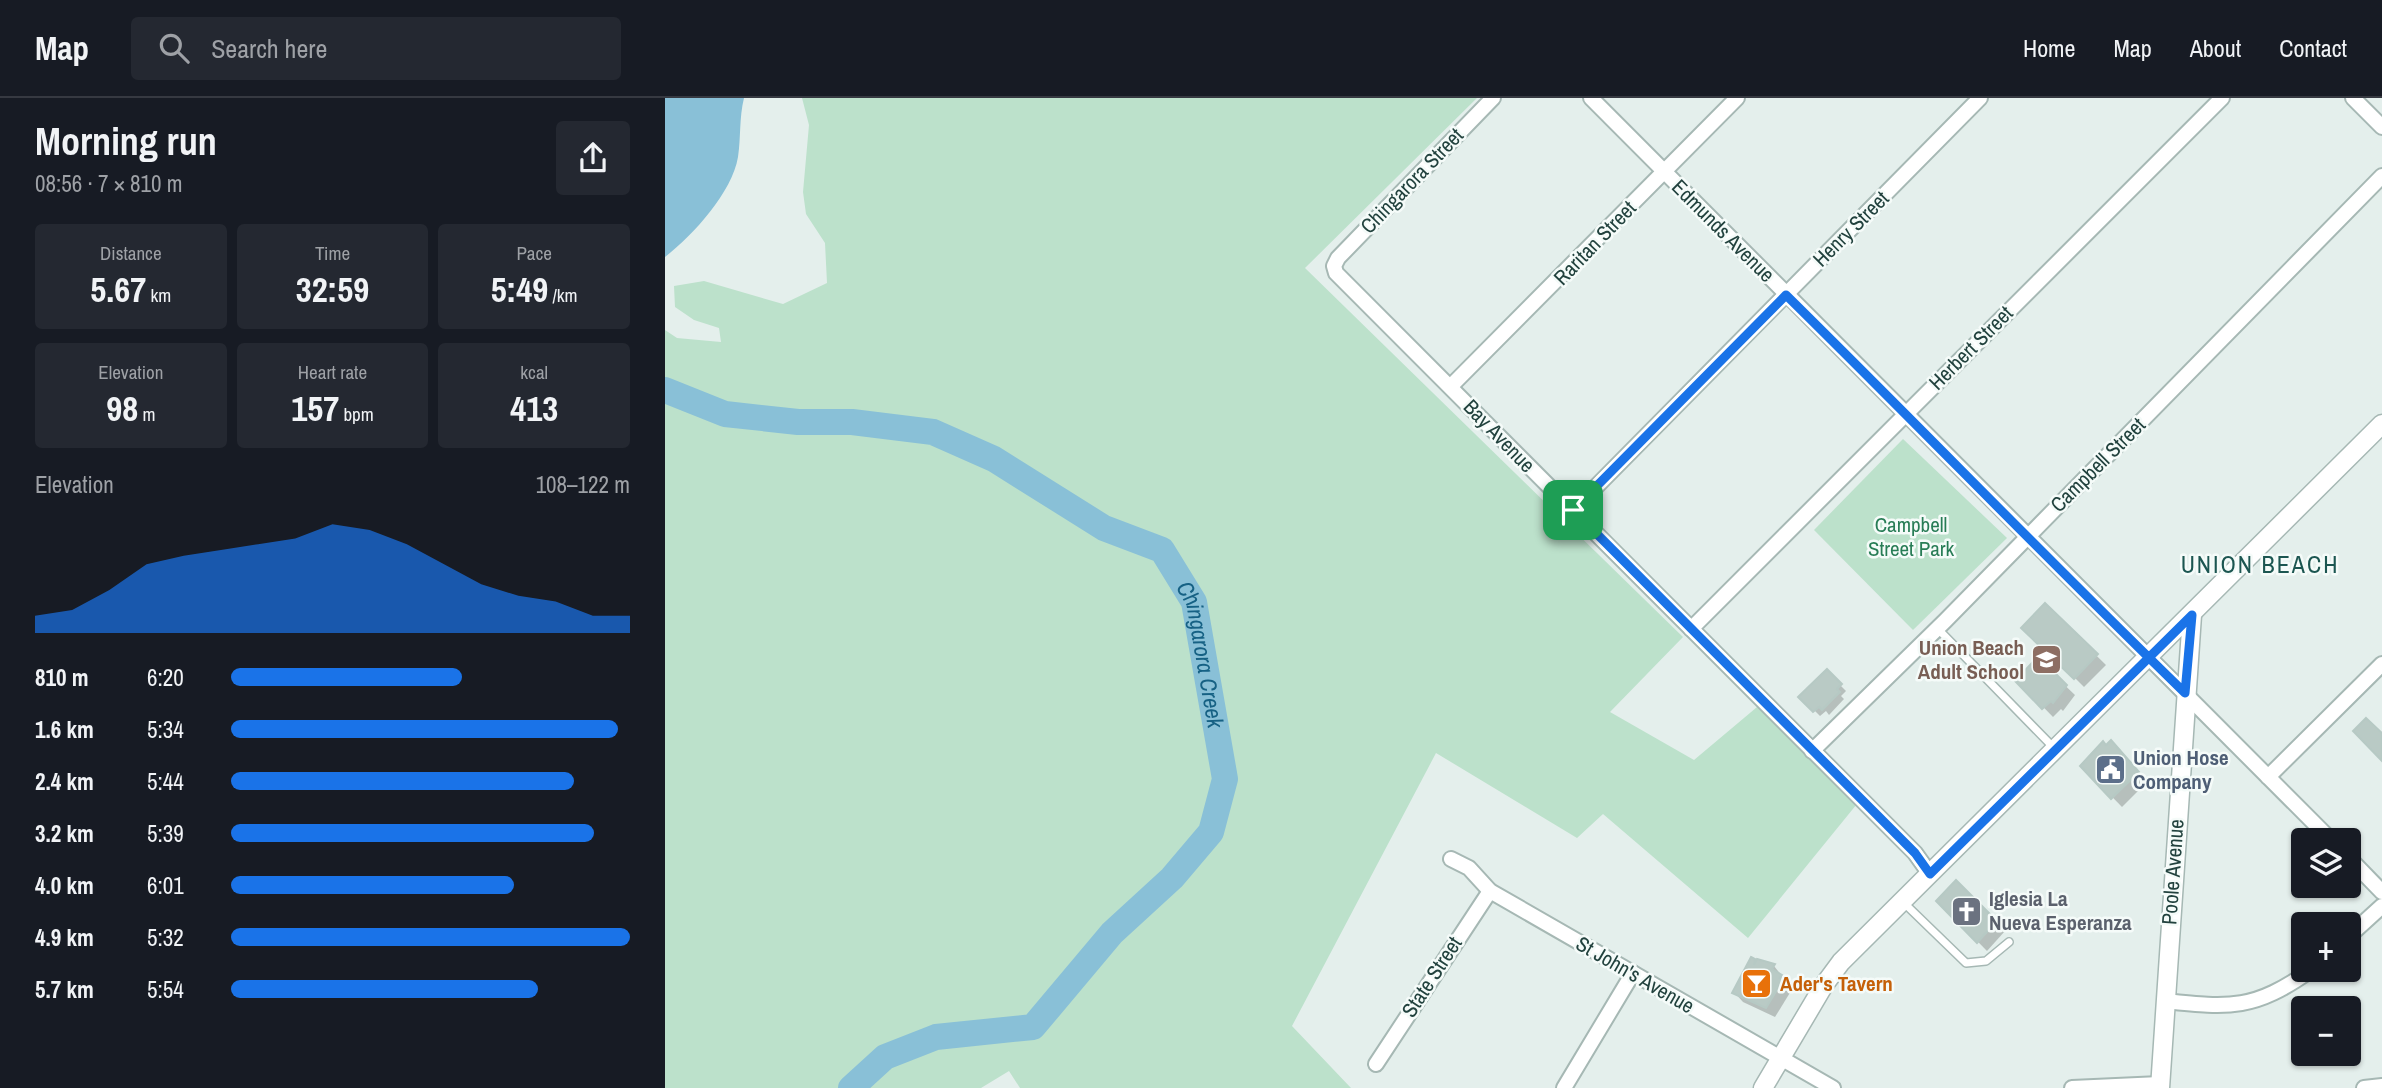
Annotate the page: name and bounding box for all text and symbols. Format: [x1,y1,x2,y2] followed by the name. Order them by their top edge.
[131,17,621,80] search box
[35,26,89,70] text: Map
[155,29,193,67] icon: search
[211,31,327,66] text: Search here
[2023,32,2075,64] text: Home
[2113,32,2152,64] text: Map
[2190,32,2241,64] text: About
[2279,32,2347,64] text: Contact
[35,116,217,167] text: Morning run
[556,121,630,195] button: share
[1354,121,1470,240] street label: Chingarora Street
[35,168,182,199] text: 08:56 · 7 × 810 m
[1665,173,1781,289] street label: Edmunds Avenue
[1806,184,1895,273] street label: Henry Street
[1547,194,1642,291] street label: Raritan Street
[100,240,162,266] text: Distance
[315,240,350,266] text: Time
[516,240,552,266] text: Pace
[90,266,146,313] text: 5.67
[296,266,369,313] text: 32:59
[491,266,548,313] text: 5:49
[146,282,171,308] text: km
[548,282,578,308] text: /km
[1922,299,2019,396] street label: Herbert Street
[98,359,163,385] text: Elevation
[298,359,367,385] text: Heart rate
[520,359,548,385] text: kcal
[106,385,138,432] text: 98
[291,385,339,432] text: 157
[510,385,558,432] text: 413
[1457,393,1542,479] street label: Bay Avenue
[138,401,155,427] text: m
[339,401,374,427] text: bpm
[2044,411,2152,519] street label: Campbell Street
[35,469,114,500] text: Elevation
[536,469,630,500] text: 108–122 m
[1543,480,1603,540] pin
[1554,491,1592,529] icon: arrive
[1868,510,1954,563] park label: Campbell Street Park
[2181,548,2339,580] district label: UNION BEACH
[1170,575,1232,732] water label: Chingarora Creek
[1918,633,2024,686] place label: Union Beach Adult School
[2030,643,2064,677] school or university icon: Union Beach Adult School
[35,662,88,693] text: 810 m
[147,662,184,693] text: 6:20
[35,714,94,745] text: 1.6 km
[147,714,184,745] text: 5:34
[2133,743,2229,796] place label: Union Hose Company
[2093,753,2127,787] public building icon: Union Hose Company
[35,766,94,797] text: 2.4 km
[147,766,184,797] text: 5:44
[35,818,94,849] text: 3.2 km
[147,818,184,849] text: 5:39
[2154,818,2191,926] street label: Poole Avenue
[2291,828,2361,1066] map controls
[2291,828,2361,898] button: layers
[35,870,94,901] text: 4.0 km
[147,870,184,901] text: 6:01
[1989,884,2132,937] place label: Iglesia La Nueva Esperanza
[1949,894,1983,928] church icon: Iglesia La Nueva Esperanza
[2291,912,2361,982] button: +
[35,922,94,953] text: 4.9 km
[147,922,184,953] text: 5:32
[1571,929,1700,1020] street label: St John's Avenue
[1395,931,1469,1023] street label: State Street
[1740,967,1774,1001] bar icon: Ader's Tavern
[1780,969,1893,998] place label: Ader's Tavern
[35,974,94,1005] text: 5.7 km
[147,974,184,1005] text: 5:54
[2291,996,2361,1066] button: −

